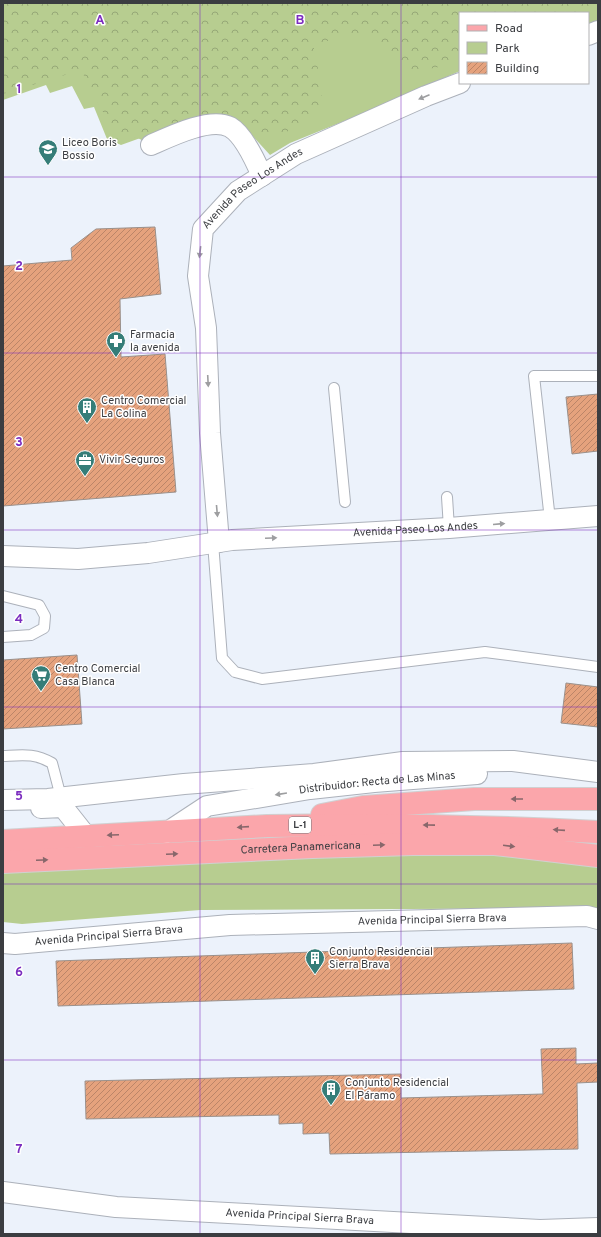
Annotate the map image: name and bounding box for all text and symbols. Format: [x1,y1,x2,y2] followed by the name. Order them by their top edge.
[459,12,589,84] legend
[95,13,105,29] text: A
[296,13,305,29] text: B
[495,21,523,37] text: Road
[495,41,520,57] text: Park
[495,61,539,77] text: Building
[16,82,22,98] text: 1
[419,94,430,100] one-way arrow
[62,136,117,163] place label: Liceo Boris Bossio
[37,138,59,166] school or university icon: Liceo Boris Bossio
[199,145,305,232] street label: Avenida Paseo Los Andes
[197,246,203,258] one-way arrow
[15,259,23,275] text: 2
[130,328,180,355] place label: Farmacia la avenida
[105,330,127,358] pharmacy icon: Farmacia la avenida
[205,375,212,387] one-way arrow
[101,394,186,421] place label: Centro Comercial La Colina
[76,396,98,424] building icon: Centro Comercial La Colina
[15,435,23,451] text: 3
[74,449,96,477] office icon: Vivir Seguros
[99,453,164,467] place label: Vivir Seguros
[213,505,220,517] one-way arrow
[353,519,478,540] street label: Avenida Paseo Los Andes
[493,521,505,528] one-way arrow
[265,535,277,542] one-way arrow
[15,612,23,628] text: 4
[55,662,140,689] place label: Centro Comercial Casa Blanca
[30,664,52,692] supermarket icon: Centro Comercial Casa Blanca
[298,769,456,798] street label: Distribuidor: Recta de Las Minas
[15,789,23,805] text: 5
[275,791,287,797] one-way arrow
[510,796,523,802] one-way arrow
[289,817,311,833] road number: L-1
[422,822,435,828] one-way arrow
[237,824,249,831] one-way arrow
[553,827,565,834] one-way arrow
[107,831,119,838] one-way arrow
[240,839,361,857] street label: Carretera Panamericana
[373,841,385,848] one-way arrow
[503,842,515,849] one-way arrow
[166,850,178,857] one-way arrow
[36,857,49,863] one-way arrow
[358,911,507,929] street label: Avenida Principal Sierra Brava
[34,922,184,949] street label: Avenida Principal Sierra Brava
[329,945,433,972] place label: Conjunto Residencial Sierra Brava
[304,947,326,975] building icon: Conjunto Residencial Sierra Brava
[15,965,23,981] text: 6
[345,1076,449,1103] place label: Conjunto Residencial El Páramo
[320,1078,342,1106] building icon: Conjunto Residencial El Páramo
[16,1142,23,1158] text: 7
[225,1206,375,1228] street label: Avenida Principal Sierra Brava

